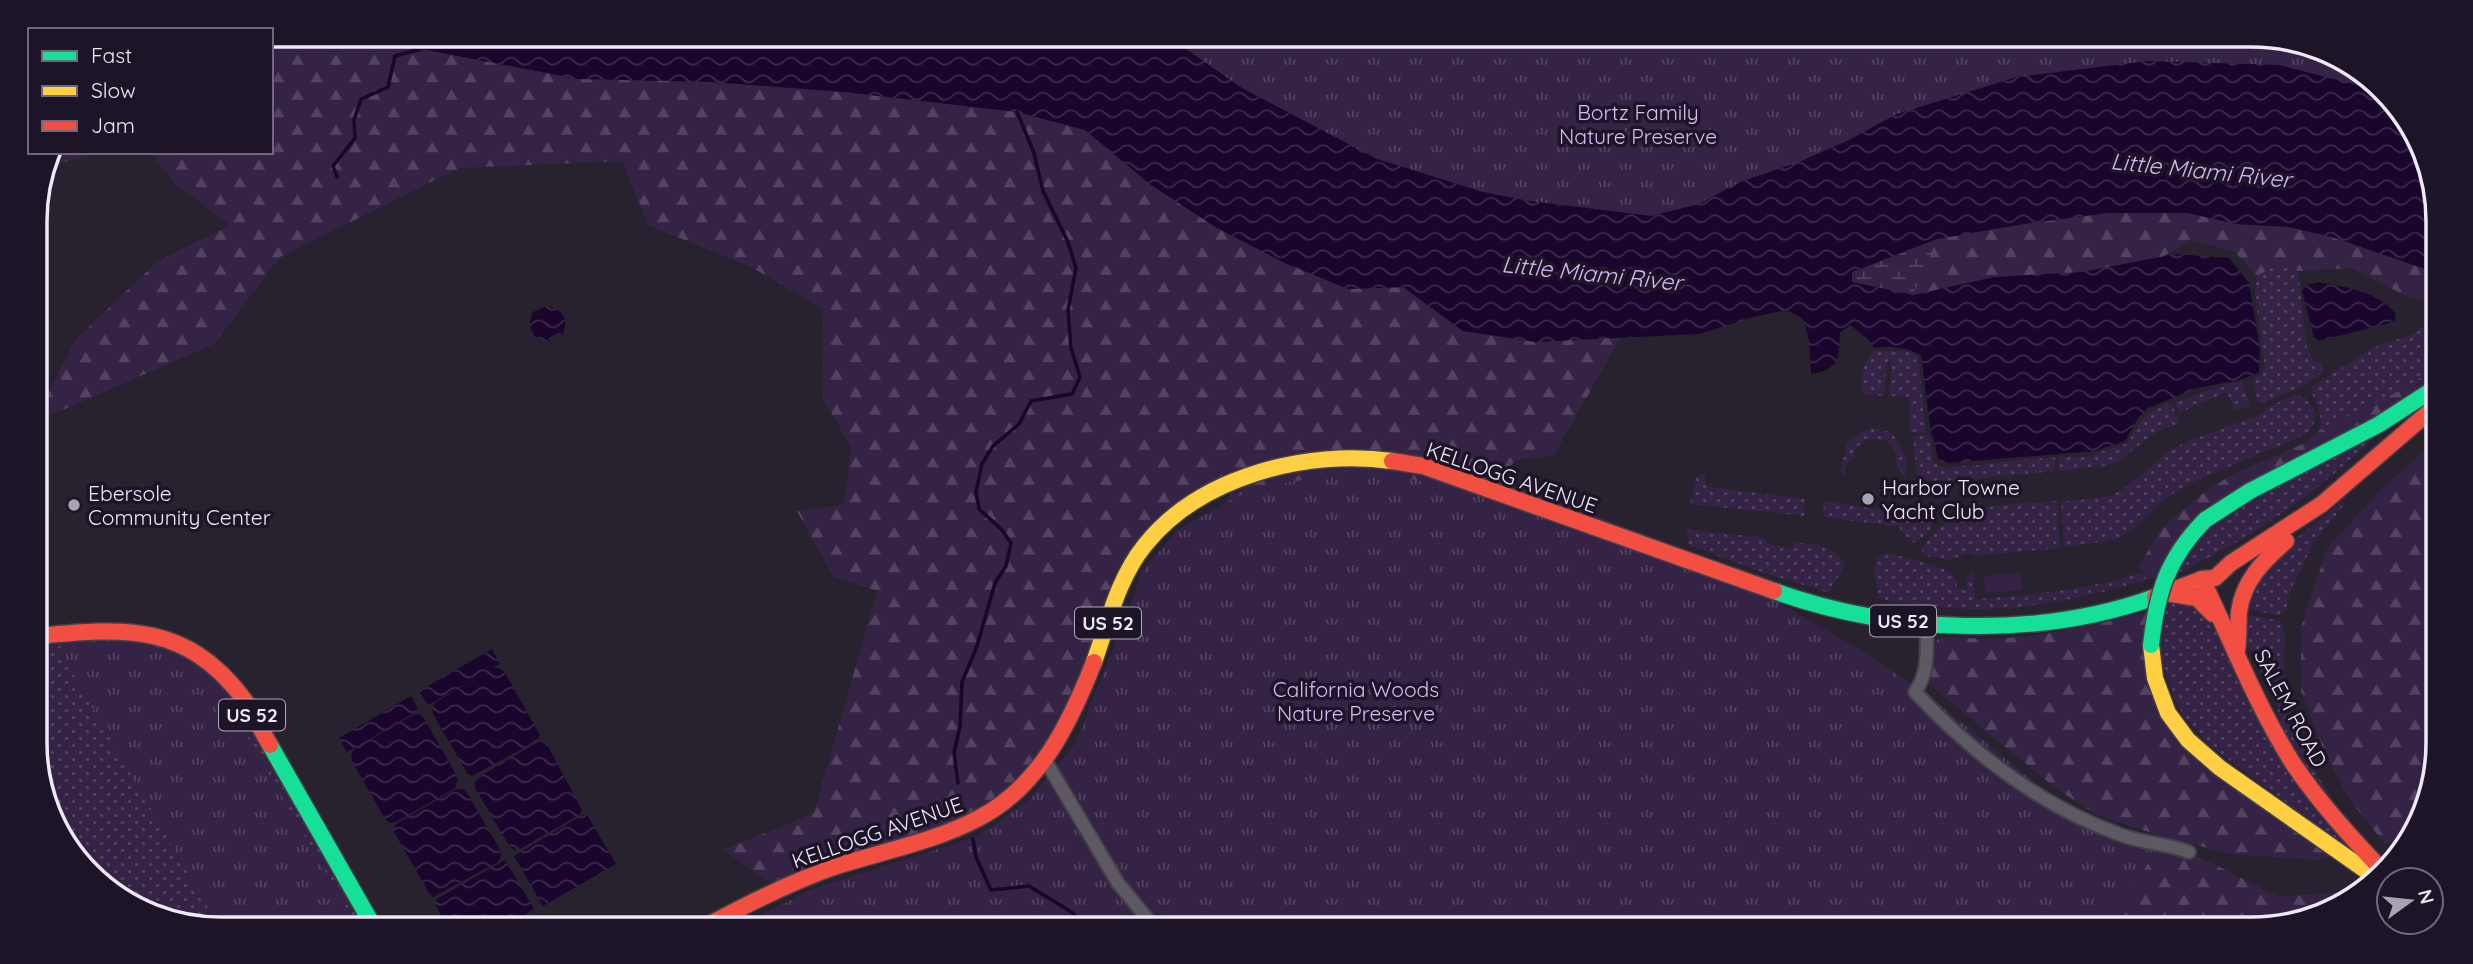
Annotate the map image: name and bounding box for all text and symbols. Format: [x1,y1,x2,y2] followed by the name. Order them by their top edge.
[28,28,273,154] legend
[91,42,132,68] text: Fast
[91,77,136,103] text: Slow
[1559,99,1717,149] park label: Bortz Family Nature Preserve
[91,112,135,138] text: Jam
[2109,146,2296,194] water label: Little Miami River
[1500,249,1687,297] water label: Little Miami River
[1423,436,1601,518] street label: KELLOGG AVENUE
[1882,474,2020,524] place label: Harbor Towne Yacht Club
[88,480,271,530] place label: Ebersole Community Center
[1860,491,1876,507] marker: Harbor Towne Yacht Club
[66,497,82,513] marker: Ebersole Community Center
[1870,606,1936,636] road number: US 52
[1075,608,1141,638] road number: US 52
[2249,644,2333,772] street label: SALEM ROAD
[1273,676,1439,726] park label: California Woods Nature Preserve
[219,700,285,730] road number: US 52
[788,791,966,873] street label: KELLOGG AVENUE
[2375,866,2445,936] north arrow
[2413,887,2440,906] text: N

